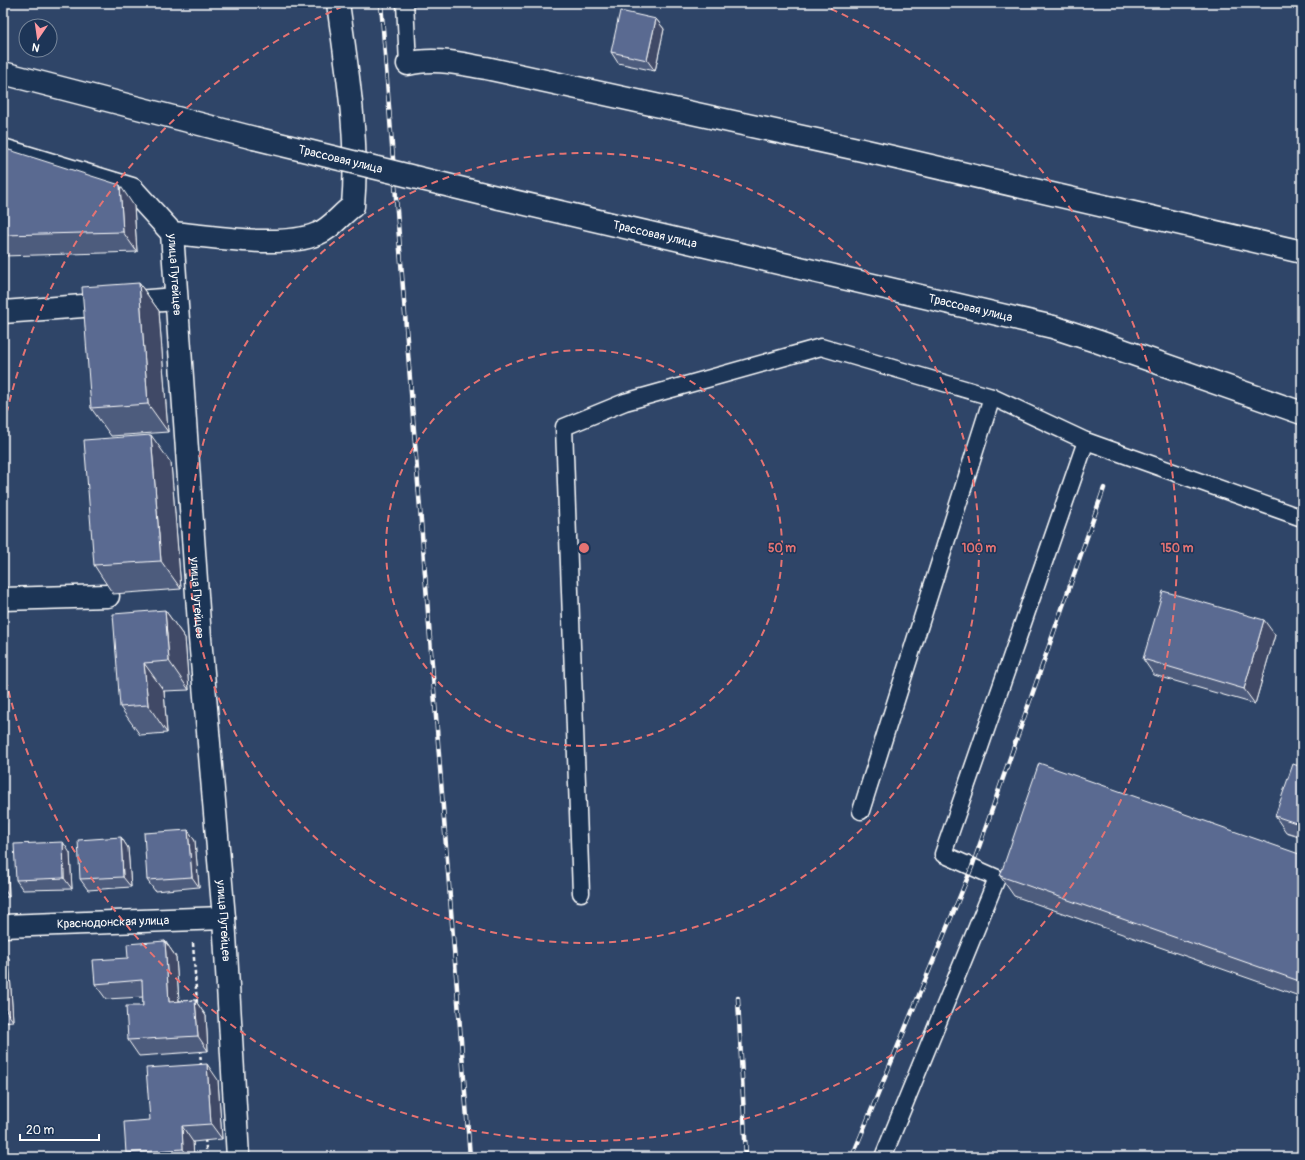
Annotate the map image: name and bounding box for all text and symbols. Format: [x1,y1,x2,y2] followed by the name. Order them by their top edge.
[18,18,58,58] north arrow
[30,40,41,54] text: N
[297,142,385,177] street label: Трассовая улица
[611,217,699,251] street label: Трассовая улица
[165,232,185,316] street label: улица Путейцев
[927,291,1014,325] street label: Трассовая улица
[577,541,591,555] centre of rings
[768,541,796,556] text: 50 m
[962,541,997,556] text: 100 m
[1161,541,1194,556] text: 150 m
[187,556,208,639] street label: улица Путейцев
[213,878,234,962] street label: улица Путейцев
[56,912,170,932] street label: Краснодонская улица
[20,1116,99,1142] scale bar
[26,1123,55,1138] text: 20 m

